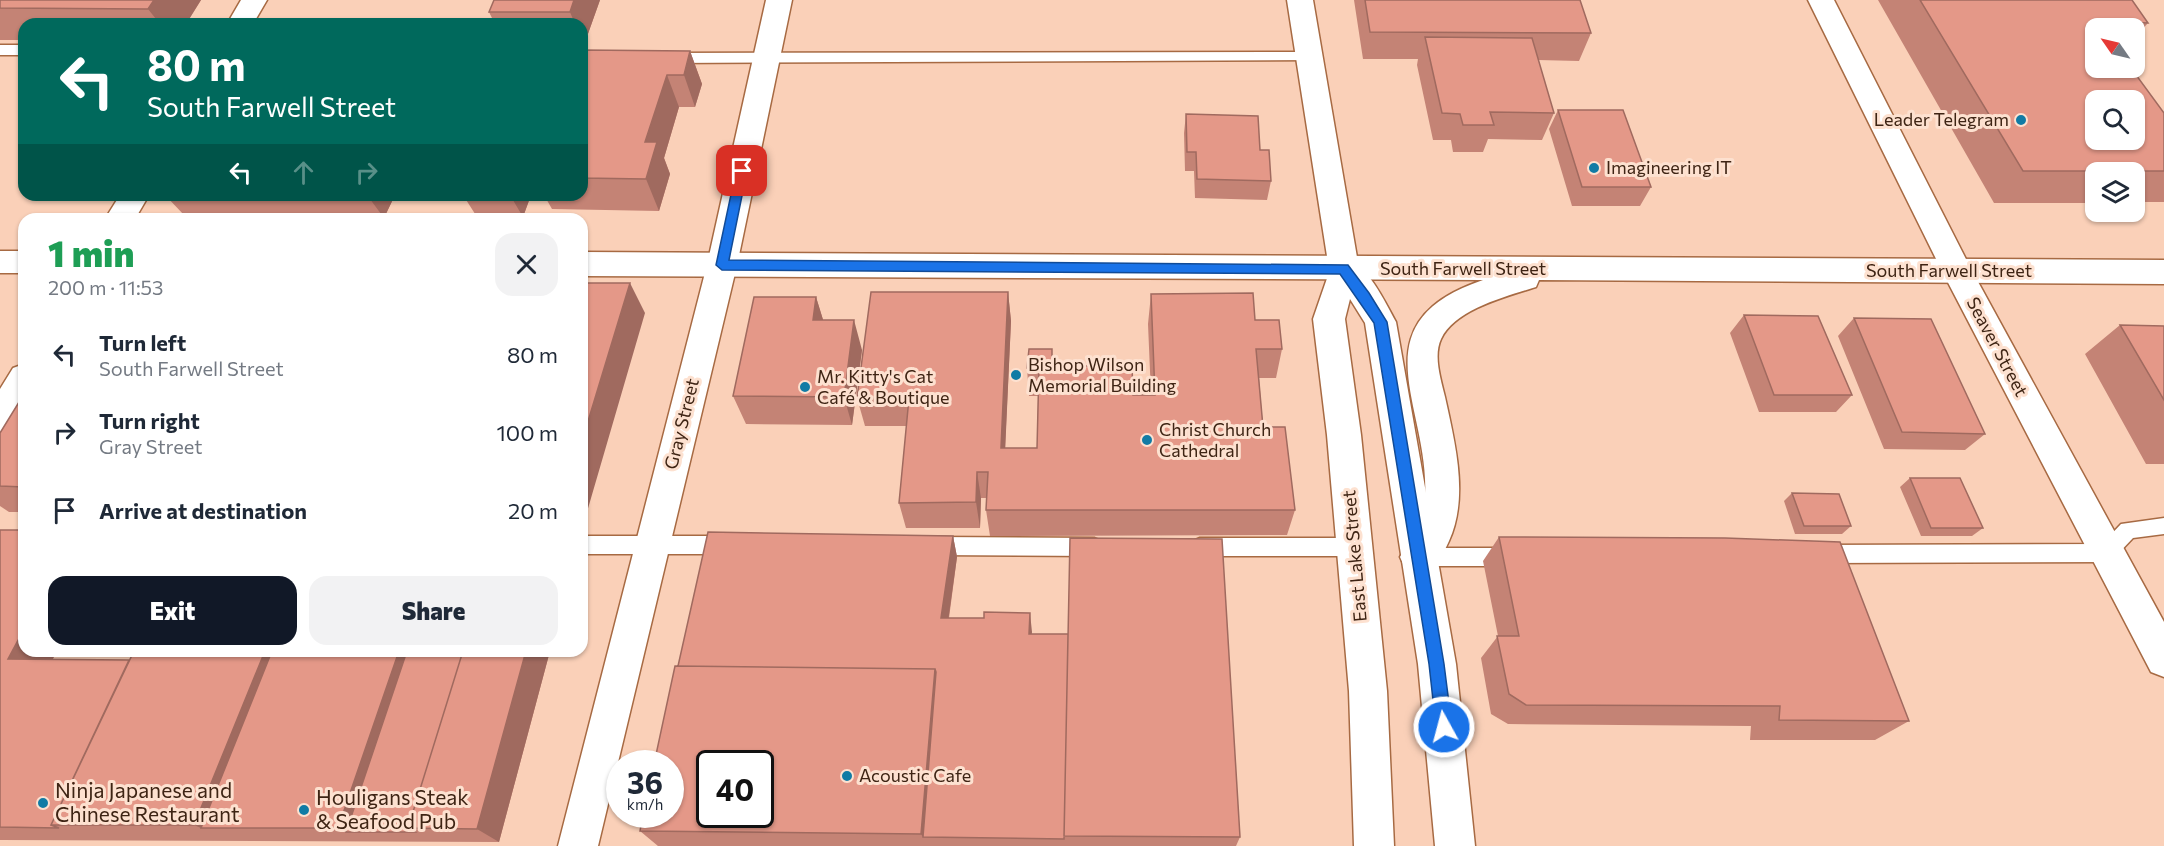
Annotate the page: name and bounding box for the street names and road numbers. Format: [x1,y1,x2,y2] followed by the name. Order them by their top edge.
[1380,257,1546,279] street label: South Farwell Street
[1866,259,2032,281] street label: South Farwell Street
[1963,293,2033,400] street label: Seaver Street
[659,376,703,472] street label: Gray Street
[1337,489,1371,623] street label: East Lake Street

